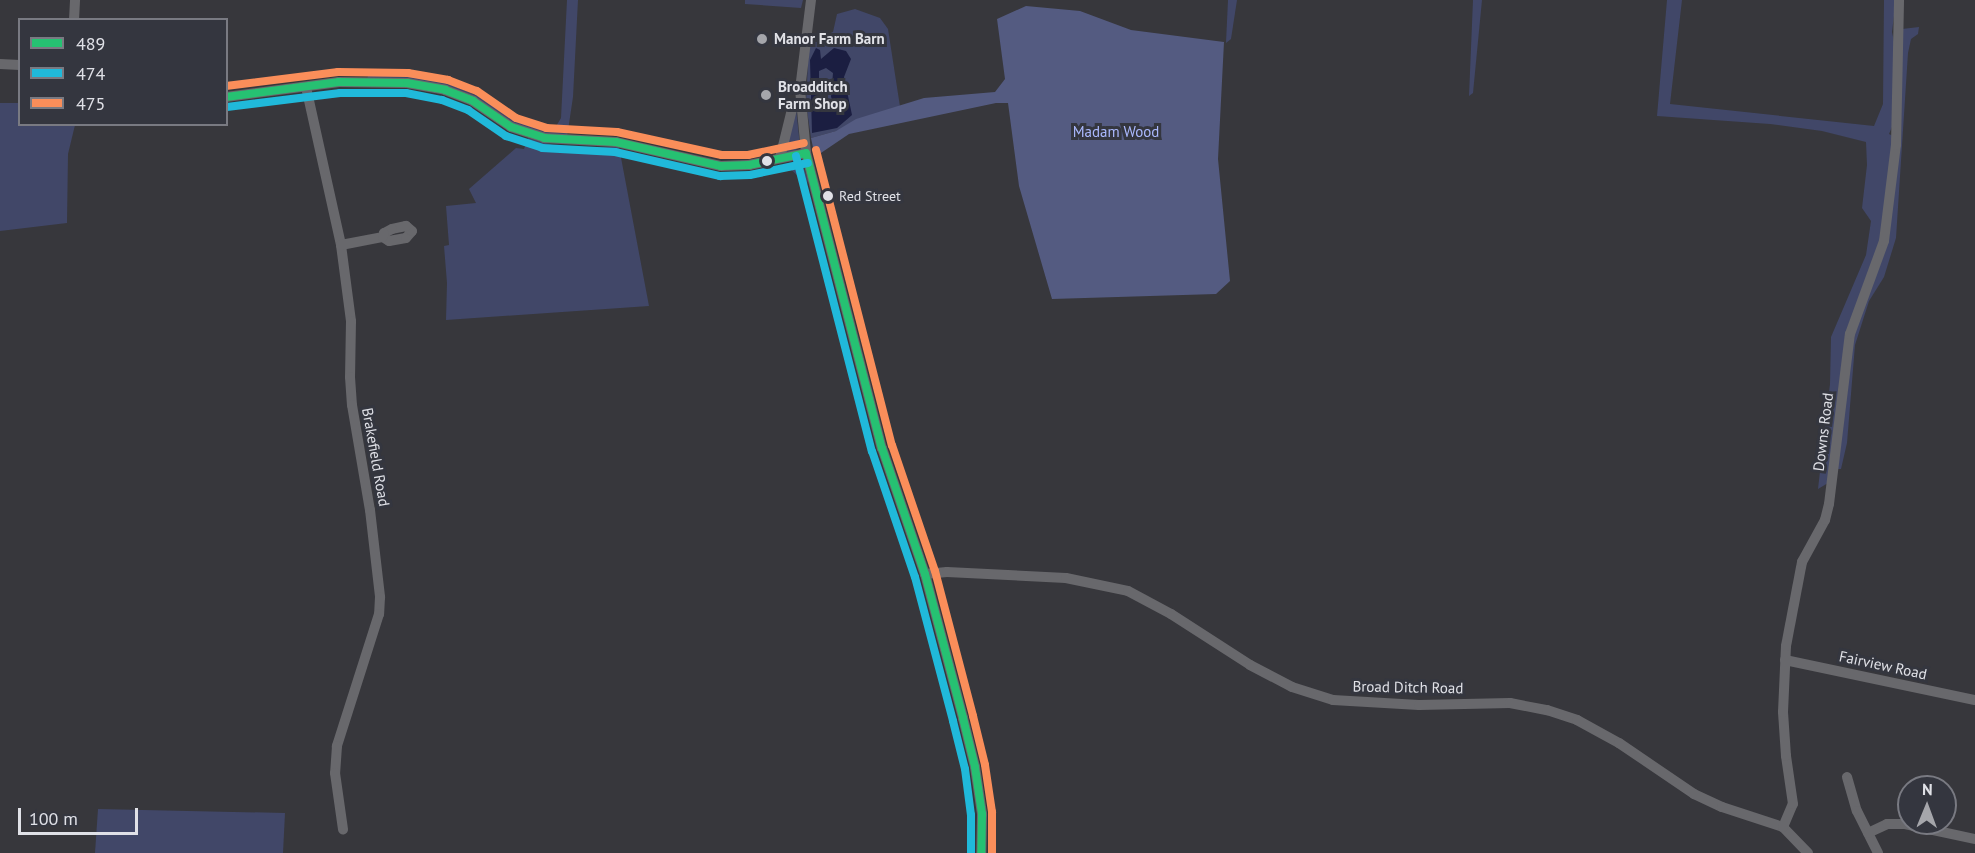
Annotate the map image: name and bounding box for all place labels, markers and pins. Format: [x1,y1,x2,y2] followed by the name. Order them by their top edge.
[774,30,885,48] place label: Manor Farm Barn
[755,32,769,46] marker: Manor Farm Barn
[778,77,848,112] place label: Broadditch Farm Shop
[759,88,773,102] marker: Broadditch Farm Shop
[761,155,773,167] unlabelled marker
[839,188,901,204] place label: Red Street
[822,190,834,202] marker: Red Street

